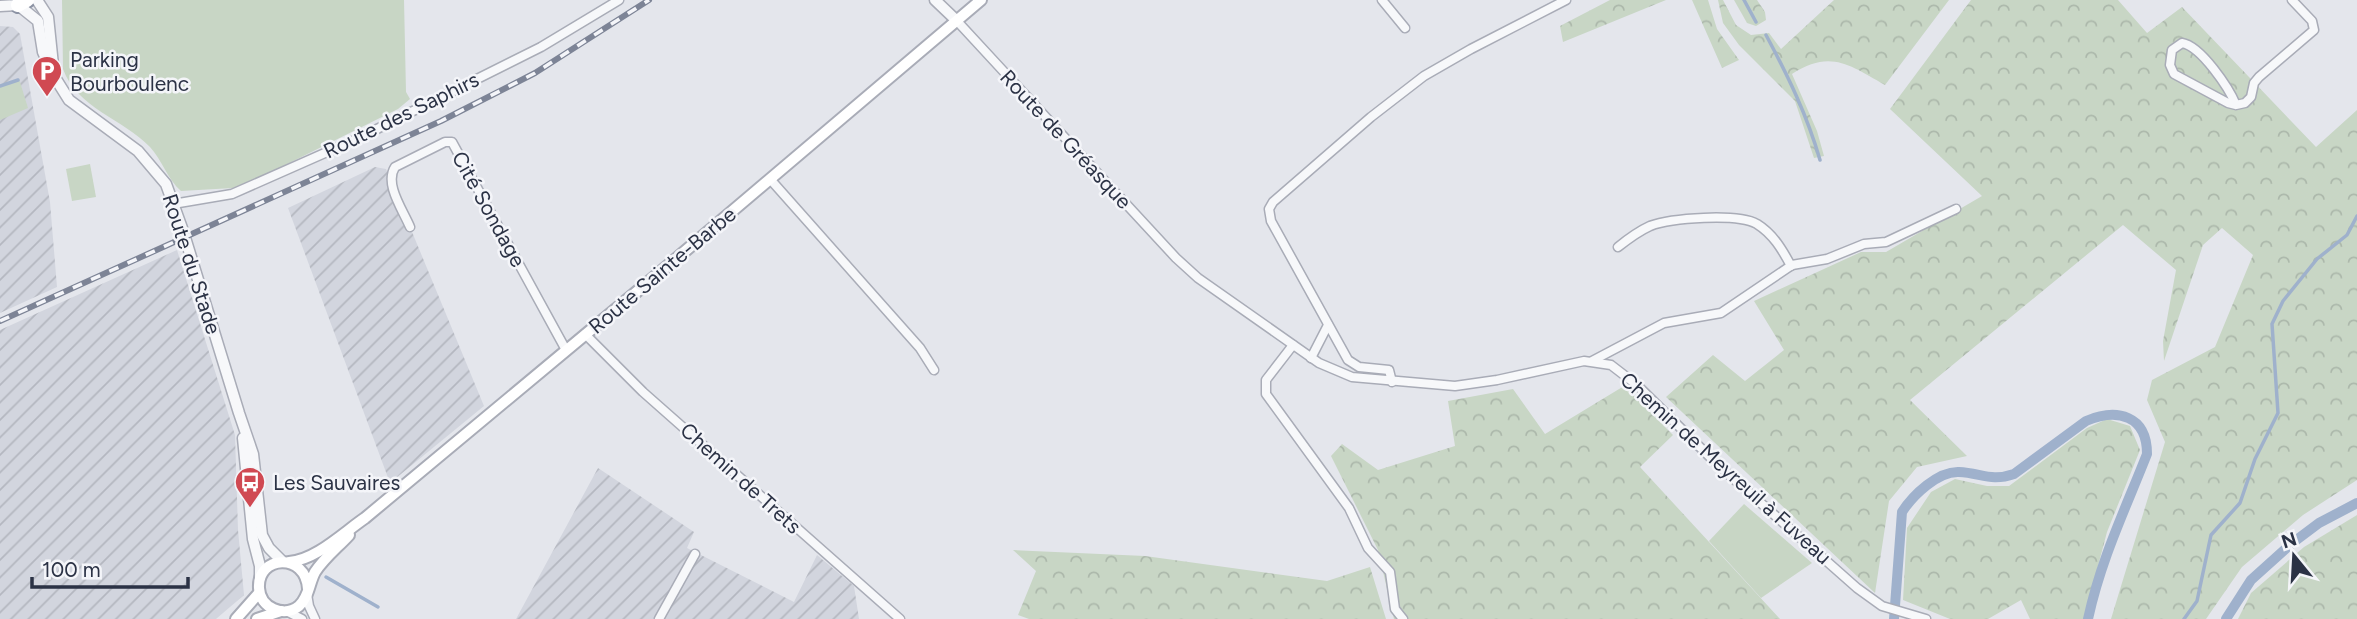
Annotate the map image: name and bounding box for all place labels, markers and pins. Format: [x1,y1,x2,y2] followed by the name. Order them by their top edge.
[70,47,189,96] place label: Parking Bourboulenc
[30,54,64,98] parking icon: Parking Bourboulenc
[233,465,267,509] bus stop icon: Les Sauvaires
[273,470,400,495] place label: Les Sauvaires

